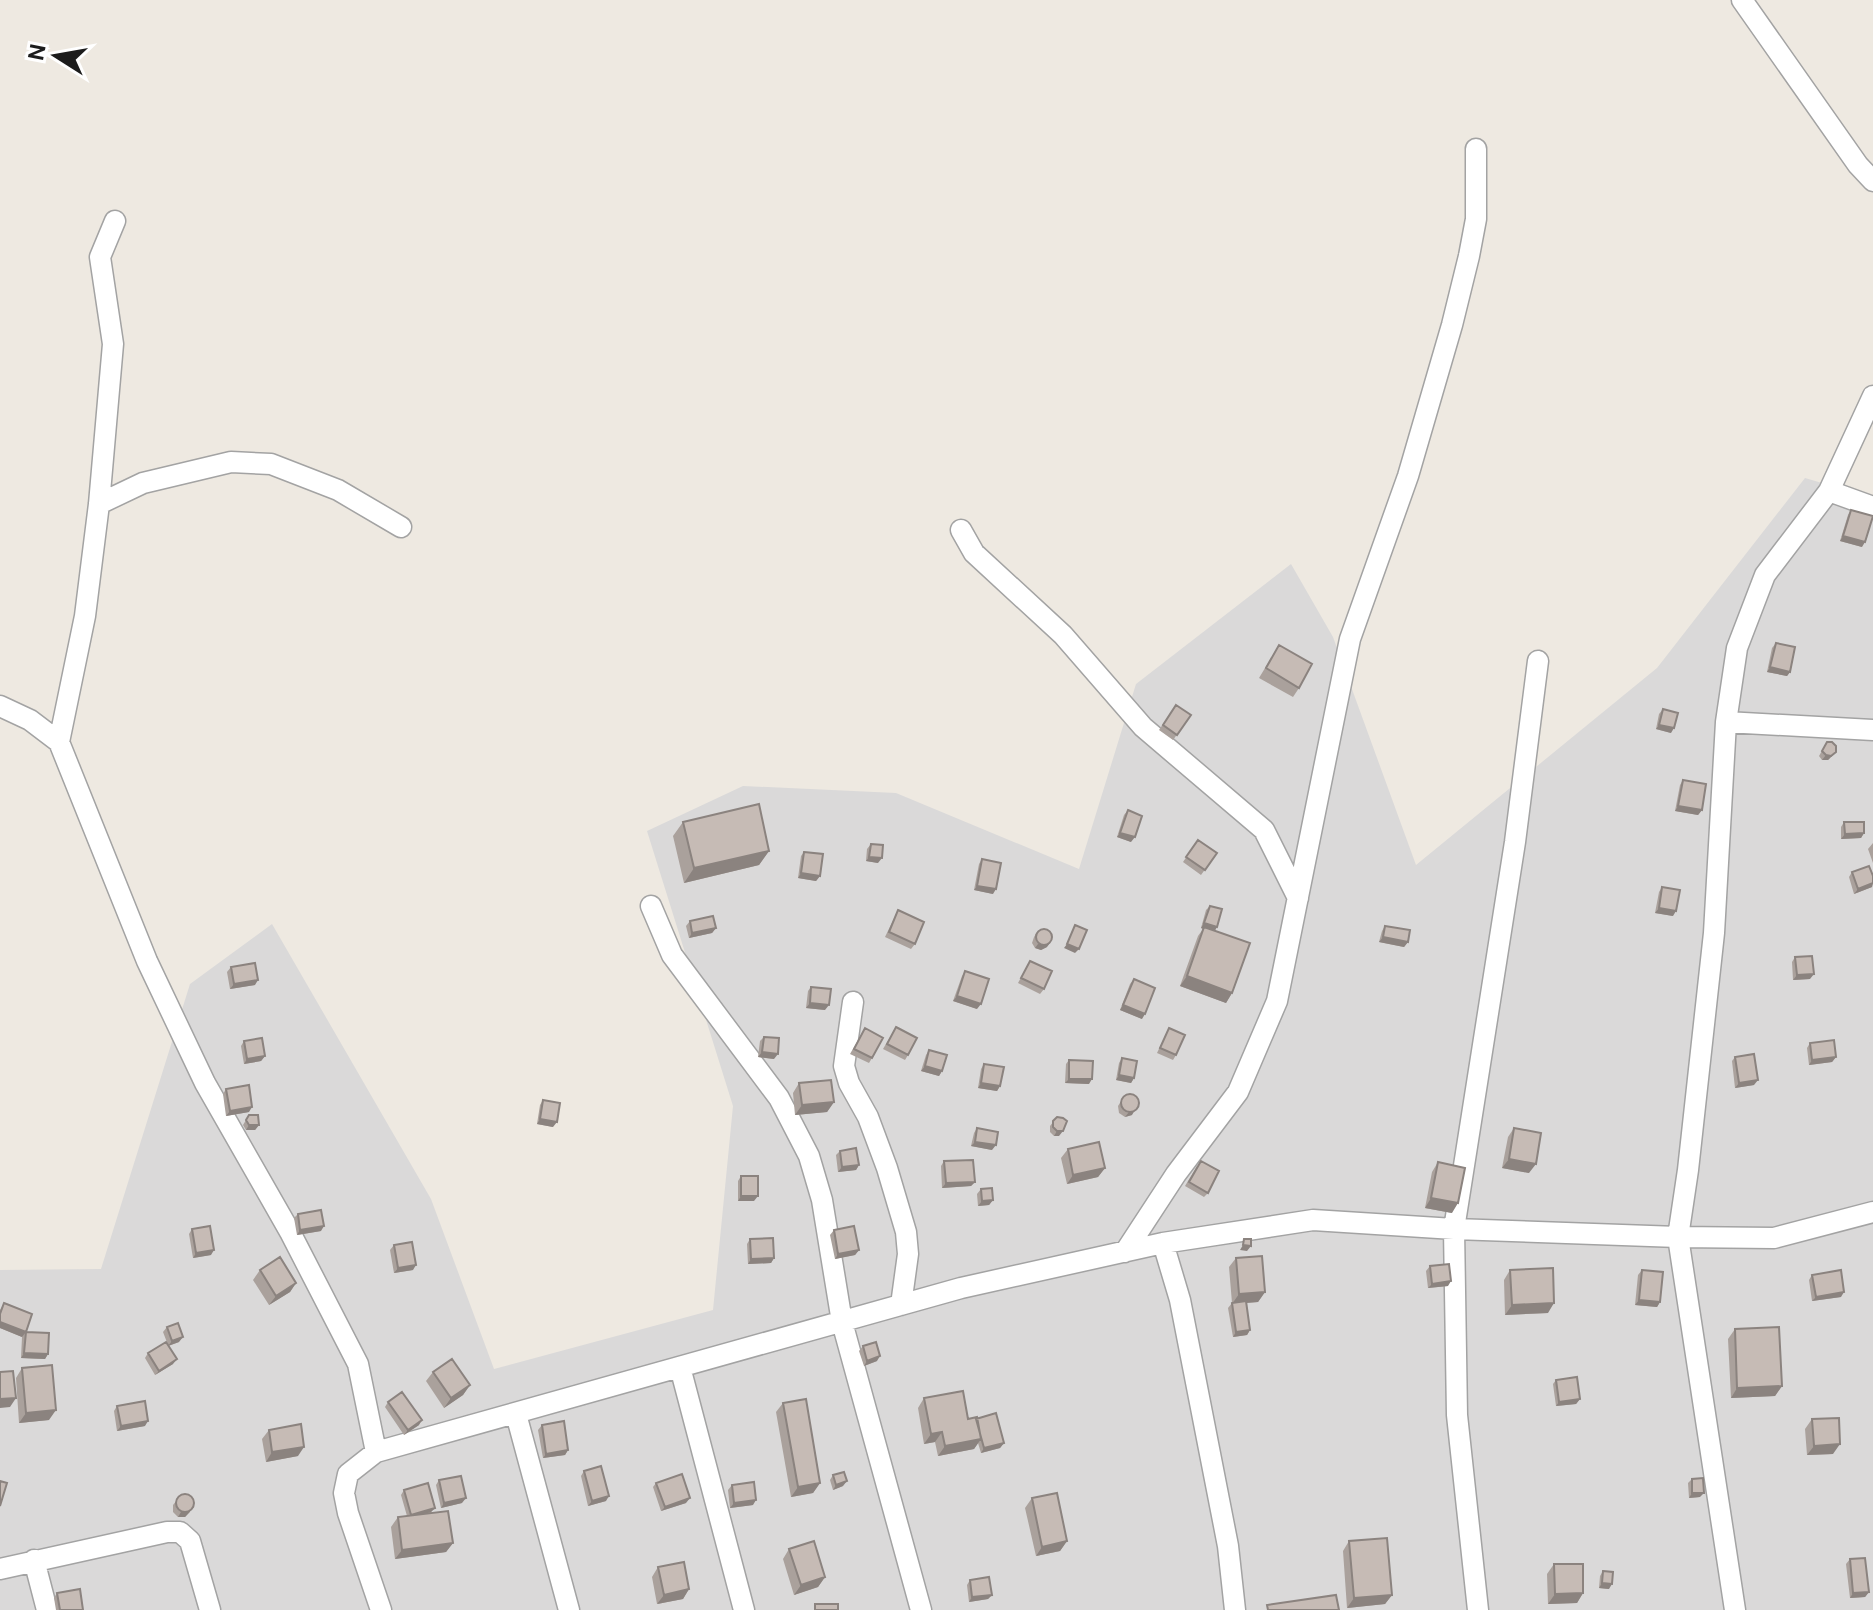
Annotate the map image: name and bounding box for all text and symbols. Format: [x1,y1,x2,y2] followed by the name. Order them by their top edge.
[16,16,96,96] north arrow
[21,42,53,63] text: N

